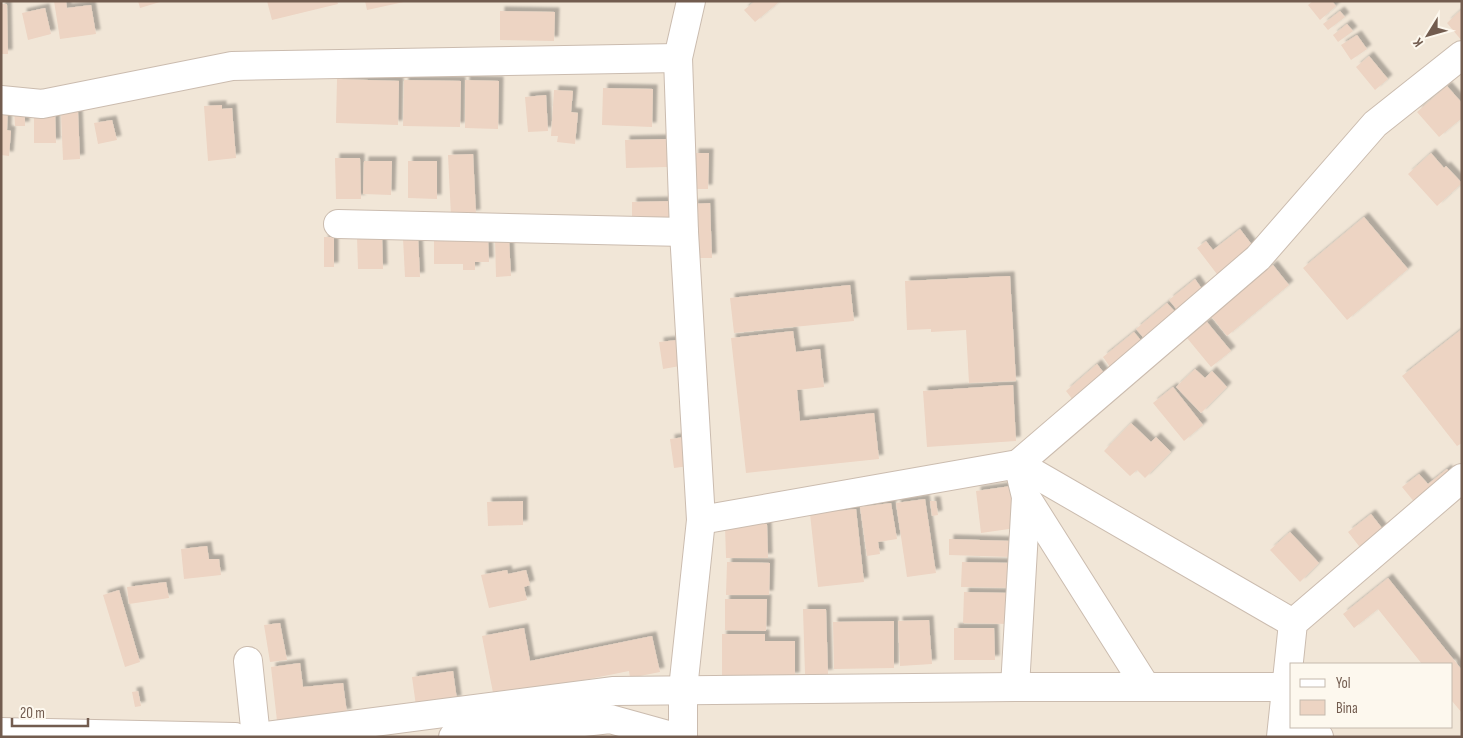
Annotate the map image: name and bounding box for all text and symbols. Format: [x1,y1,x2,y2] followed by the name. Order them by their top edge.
[1403,10,1453,60] north arrow
[1409,35,1427,50] text: K
[1290,663,1453,728] legend
[1336,674,1351,693] text: Yol
[12,696,89,728] scale bar
[1336,699,1358,718] text: Bina
[20,704,45,723] text: 20 m

